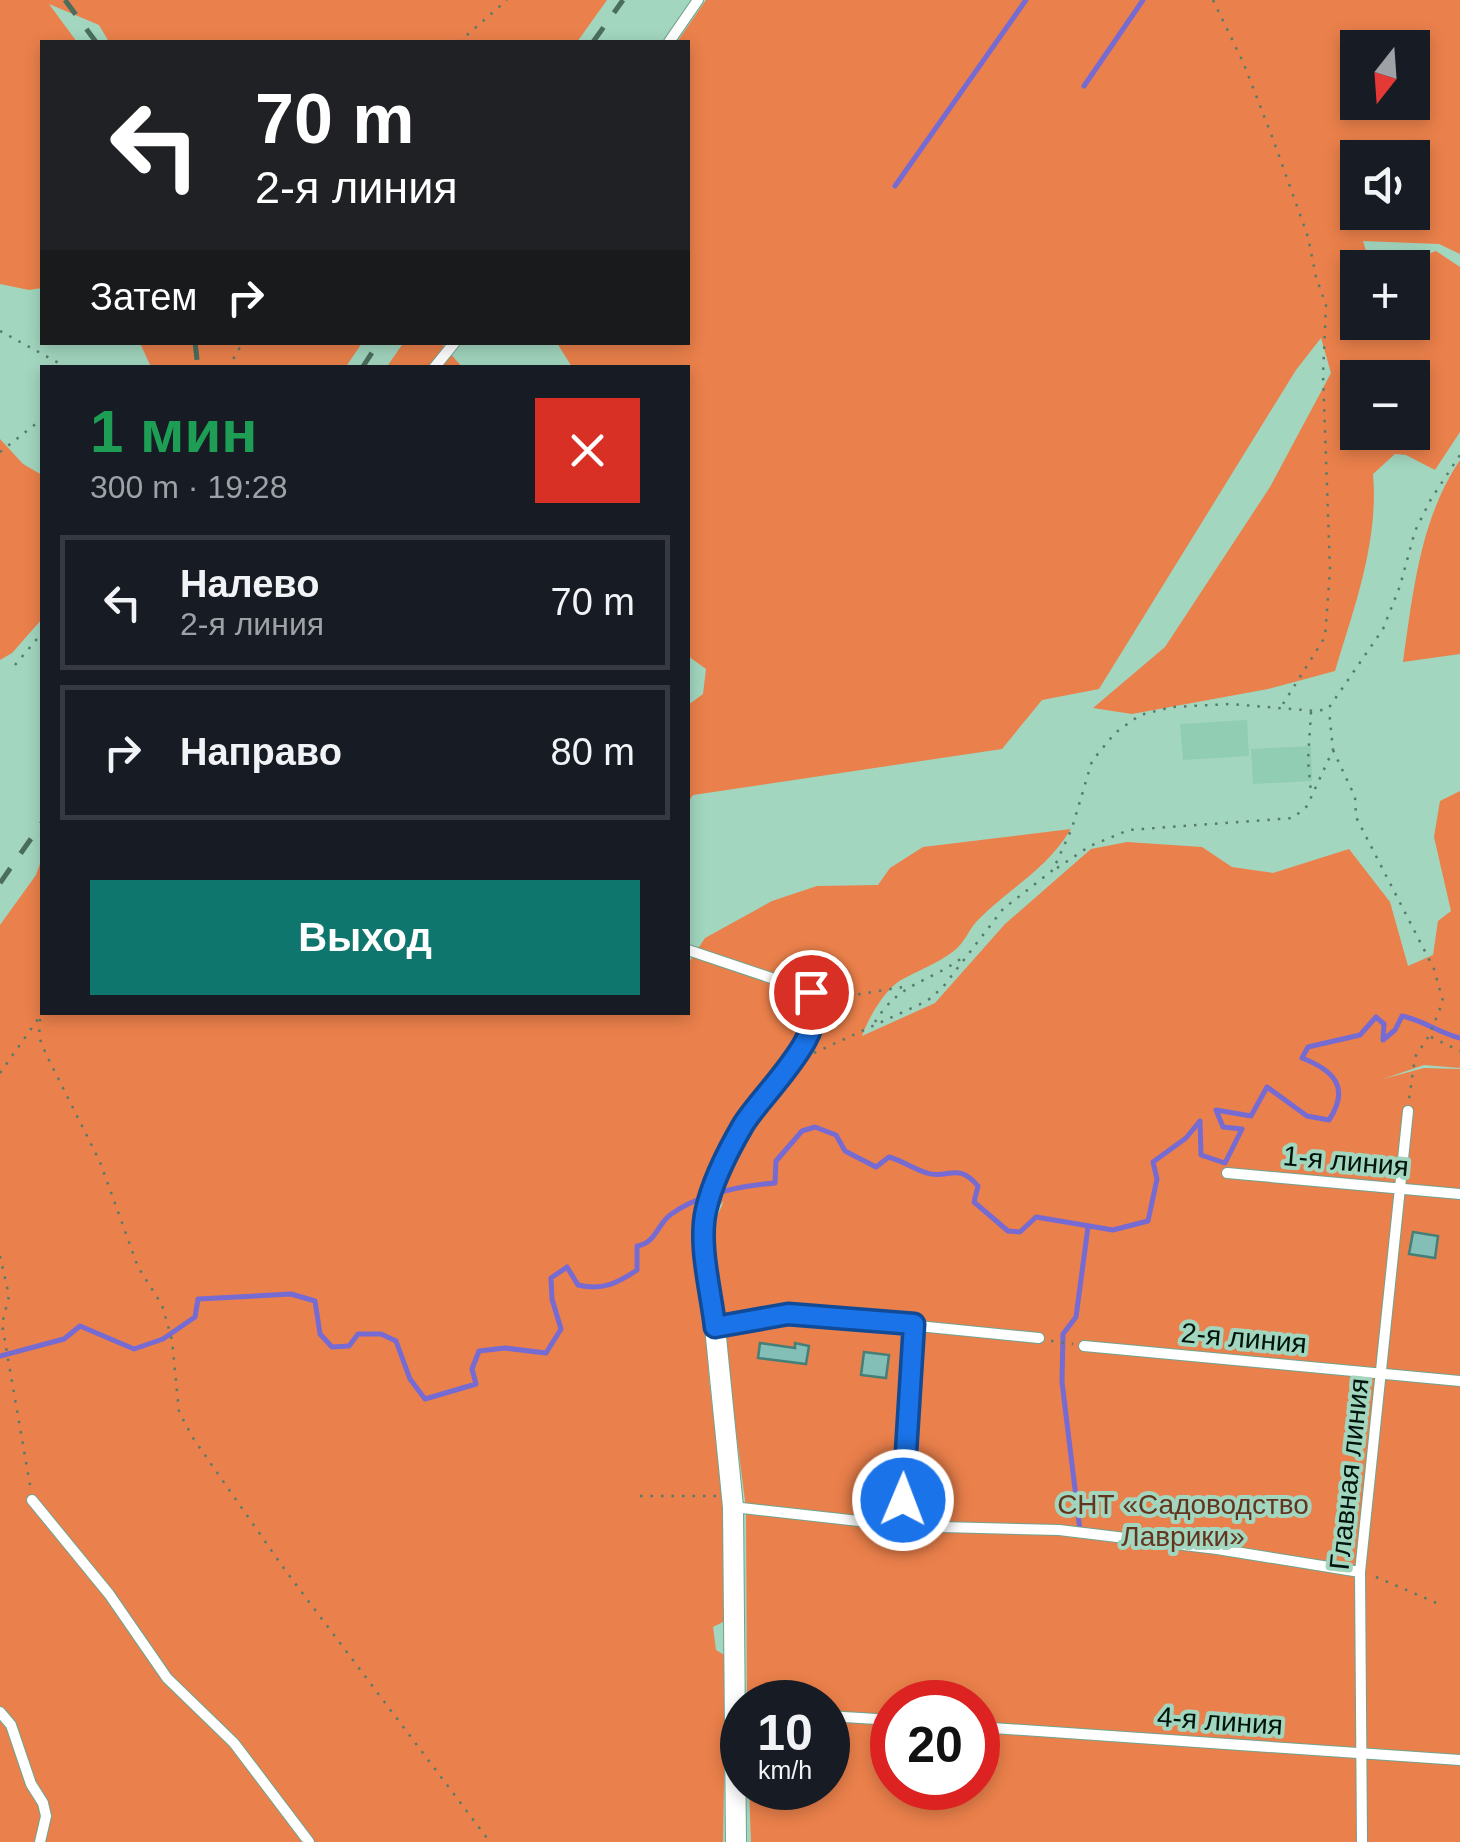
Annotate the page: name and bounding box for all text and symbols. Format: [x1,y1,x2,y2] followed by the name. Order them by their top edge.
[1340,30,1430,120] north arrow
[1340,30,1430,450] map controls
[90,80,220,210] icon: left
[255,80,415,158] text: 70 m
[1340,140,1430,230] button: sound
[255,162,458,213] text: 2-я линия
[1340,250,1430,340] button: +
[218,270,273,325] icon: right
[90,276,198,318] text: Затем
[1340,360,1430,450] button: −
[90,398,258,465] text: 1 мин
[535,398,640,503] button: close
[90,469,287,505] text: 300 m · 19:28
[180,563,319,605] text: Налево
[95,575,150,630] icon: left
[551,581,635,623] text: 70 m
[180,606,324,642] text: 2-я линия
[95,725,150,780] icon: right
[180,731,342,773] text: Направо
[551,731,635,773] text: 80 m
[90,880,640,995] button: Выход
[769,950,854,1035] pin
[784,965,839,1020] icon: arrive
[1282,1140,1410,1182] street label: 1-я линия
[1180,1317,1308,1359] street label: 2-я линия
[1324,1377,1374,1571] street label: Главная линия
[851,1448,955,1552] position arrow
[1057,1489,1309,1552] park label: СНТ «Садоводство Лаврики»
[870,1680,1000,1810] speed limit sign: 20
[1156,1701,1284,1741] street label: 4-я линия
[757,1705,813,1761] text: 10
[758,1756,812,1784] text: km/h

